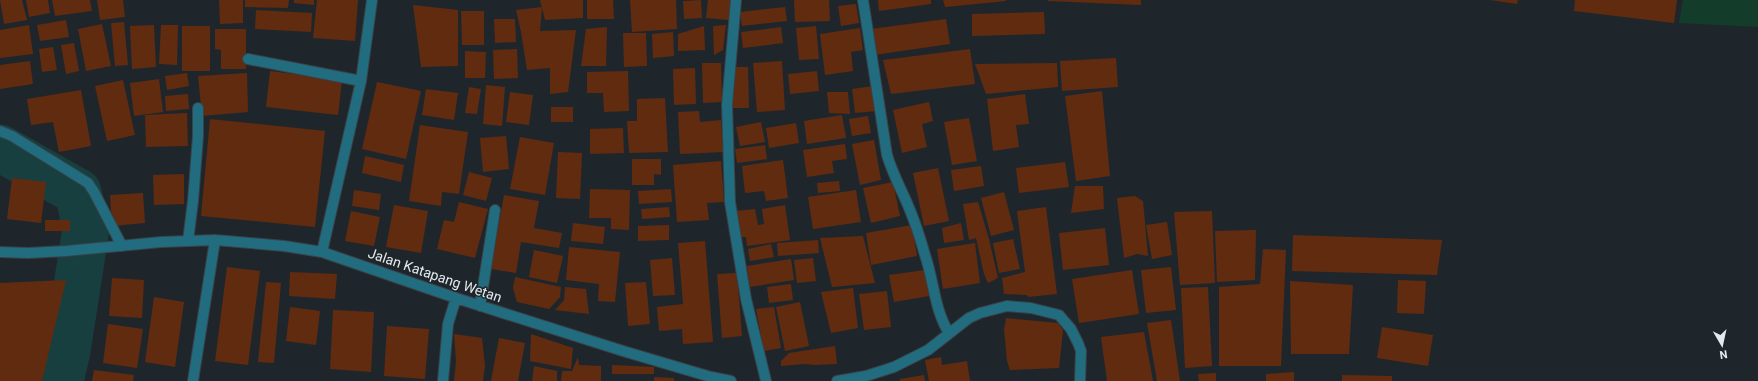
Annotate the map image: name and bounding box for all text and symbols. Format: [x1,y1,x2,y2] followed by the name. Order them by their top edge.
[366,245,504,305] street label: Jalan Katapang Wetan
[1702,325,1742,365] north arrow
[1718,347,1728,361] text: N

